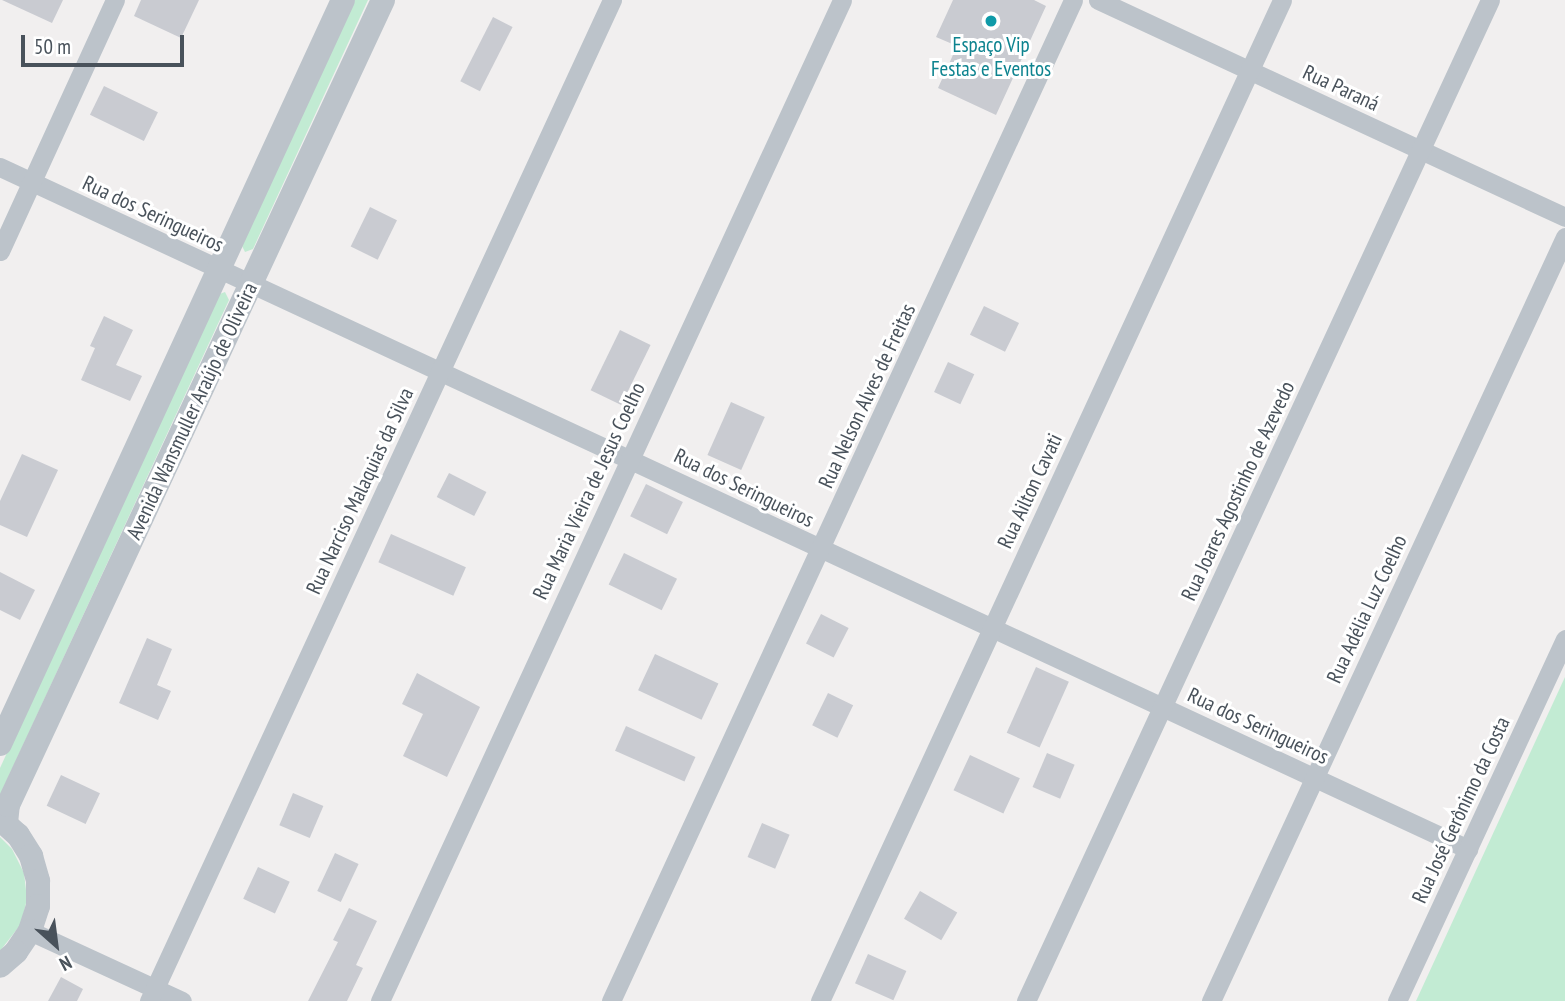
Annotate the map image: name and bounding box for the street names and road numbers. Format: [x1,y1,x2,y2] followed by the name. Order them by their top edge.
[1299,59,1383,117] street label: Rua Paraná
[79,170,227,258] street label: Rua dos Seringueiros
[121,278,263,544] street label: Avenida Wansmuller Araújo de Oliveira
[813,300,921,492] street label: Rua Nelson Alves de Freitas
[1176,377,1300,605] street label: Rua Joares Agostinho de Azevedo
[528,378,650,604] street label: Rua Maria Vieira de Jesus Coelho
[301,384,419,598] street label: Rua Narciso Malaquias da Silva
[992,429,1068,553] street label: Rua Ailton Cavati
[670,443,818,533] street label: Rua dos Seringueiros
[1321,530,1413,688] street label: Rua Adélia Luz Coelho
[1184,682,1332,770] street label: Rua dos Seringueiros
[1407,713,1515,907] street label: Rua José Gerônimo da Costa

